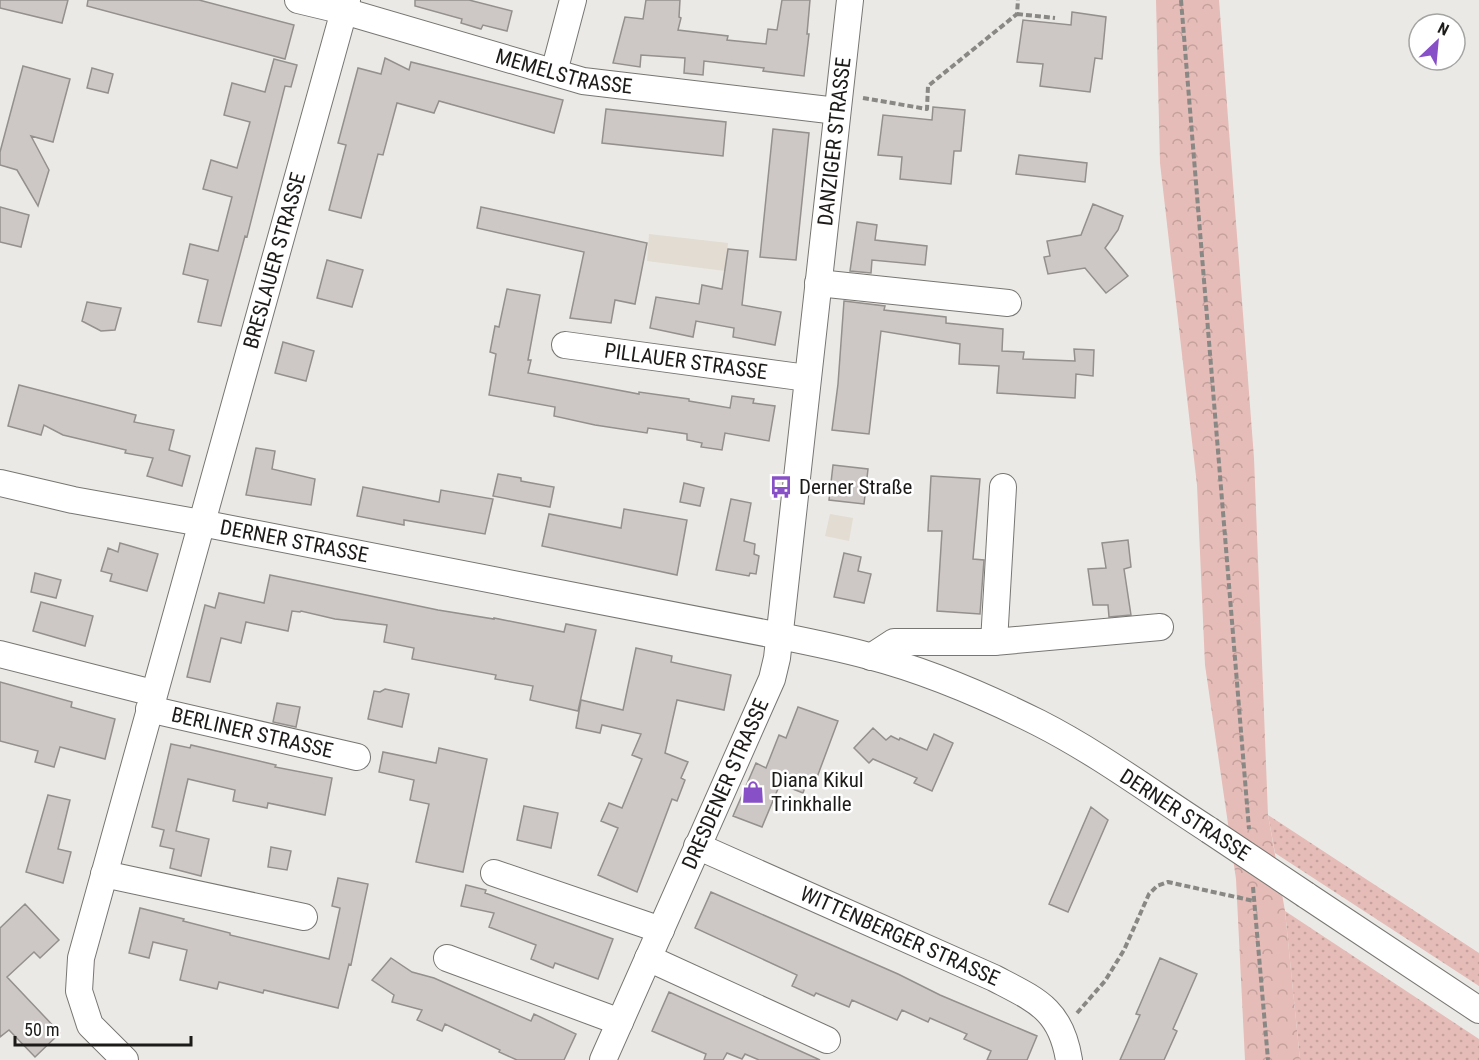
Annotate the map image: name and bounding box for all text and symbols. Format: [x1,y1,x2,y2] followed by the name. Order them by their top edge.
[1407,12,1467,72] north arrow
[1435,18,1452,40] text: N
[493,44,634,99] street label: MEMELSTRASSE
[813,56,856,227] street label: DANZIGER STRASSE
[239,170,310,351] street label: BRESLAUER STRASSE
[603,338,769,384] street label: PILLAUER STRASSE
[768,474,794,500] bus stop icon: Derner Straße
[799,475,913,499] place label: Derner Straße
[218,515,370,567] street label: DERNER STRASSE
[677,695,774,873] street label: DRESDENER STRASSE
[169,703,335,763] street label: BERLINER STRASSE
[1115,764,1255,866] street label: DERNER STRASSE
[771,768,864,816] place label: Diana Kikul Trinkhalle
[740,779,766,805] shop icon: Diana Kikul Trinkhalle
[796,881,1003,991] street label: WITTENBERGER STRASSE
[15,1009,190,1047] scale bar
[24,1019,59,1040] text: 50 m

